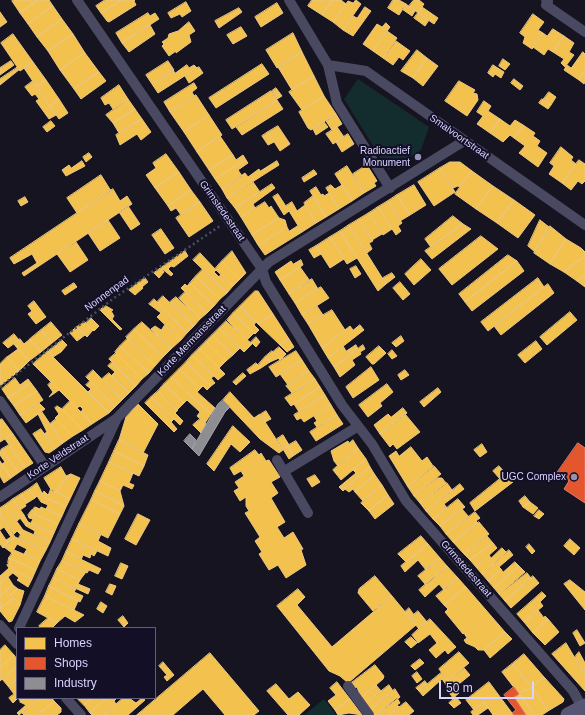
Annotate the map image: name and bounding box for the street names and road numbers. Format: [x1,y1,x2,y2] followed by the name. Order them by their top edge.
[427,112,491,162] street label: Smalvoortstraat
[197,178,247,244] street label: Grimstedestraat
[83,274,131,314] street label: Nonnenpad
[155,303,229,379] street label: Korte Mermansstraat
[25,432,91,482] street label: Korte Veldstraat
[438,538,494,600] street label: Grimstedestraat

